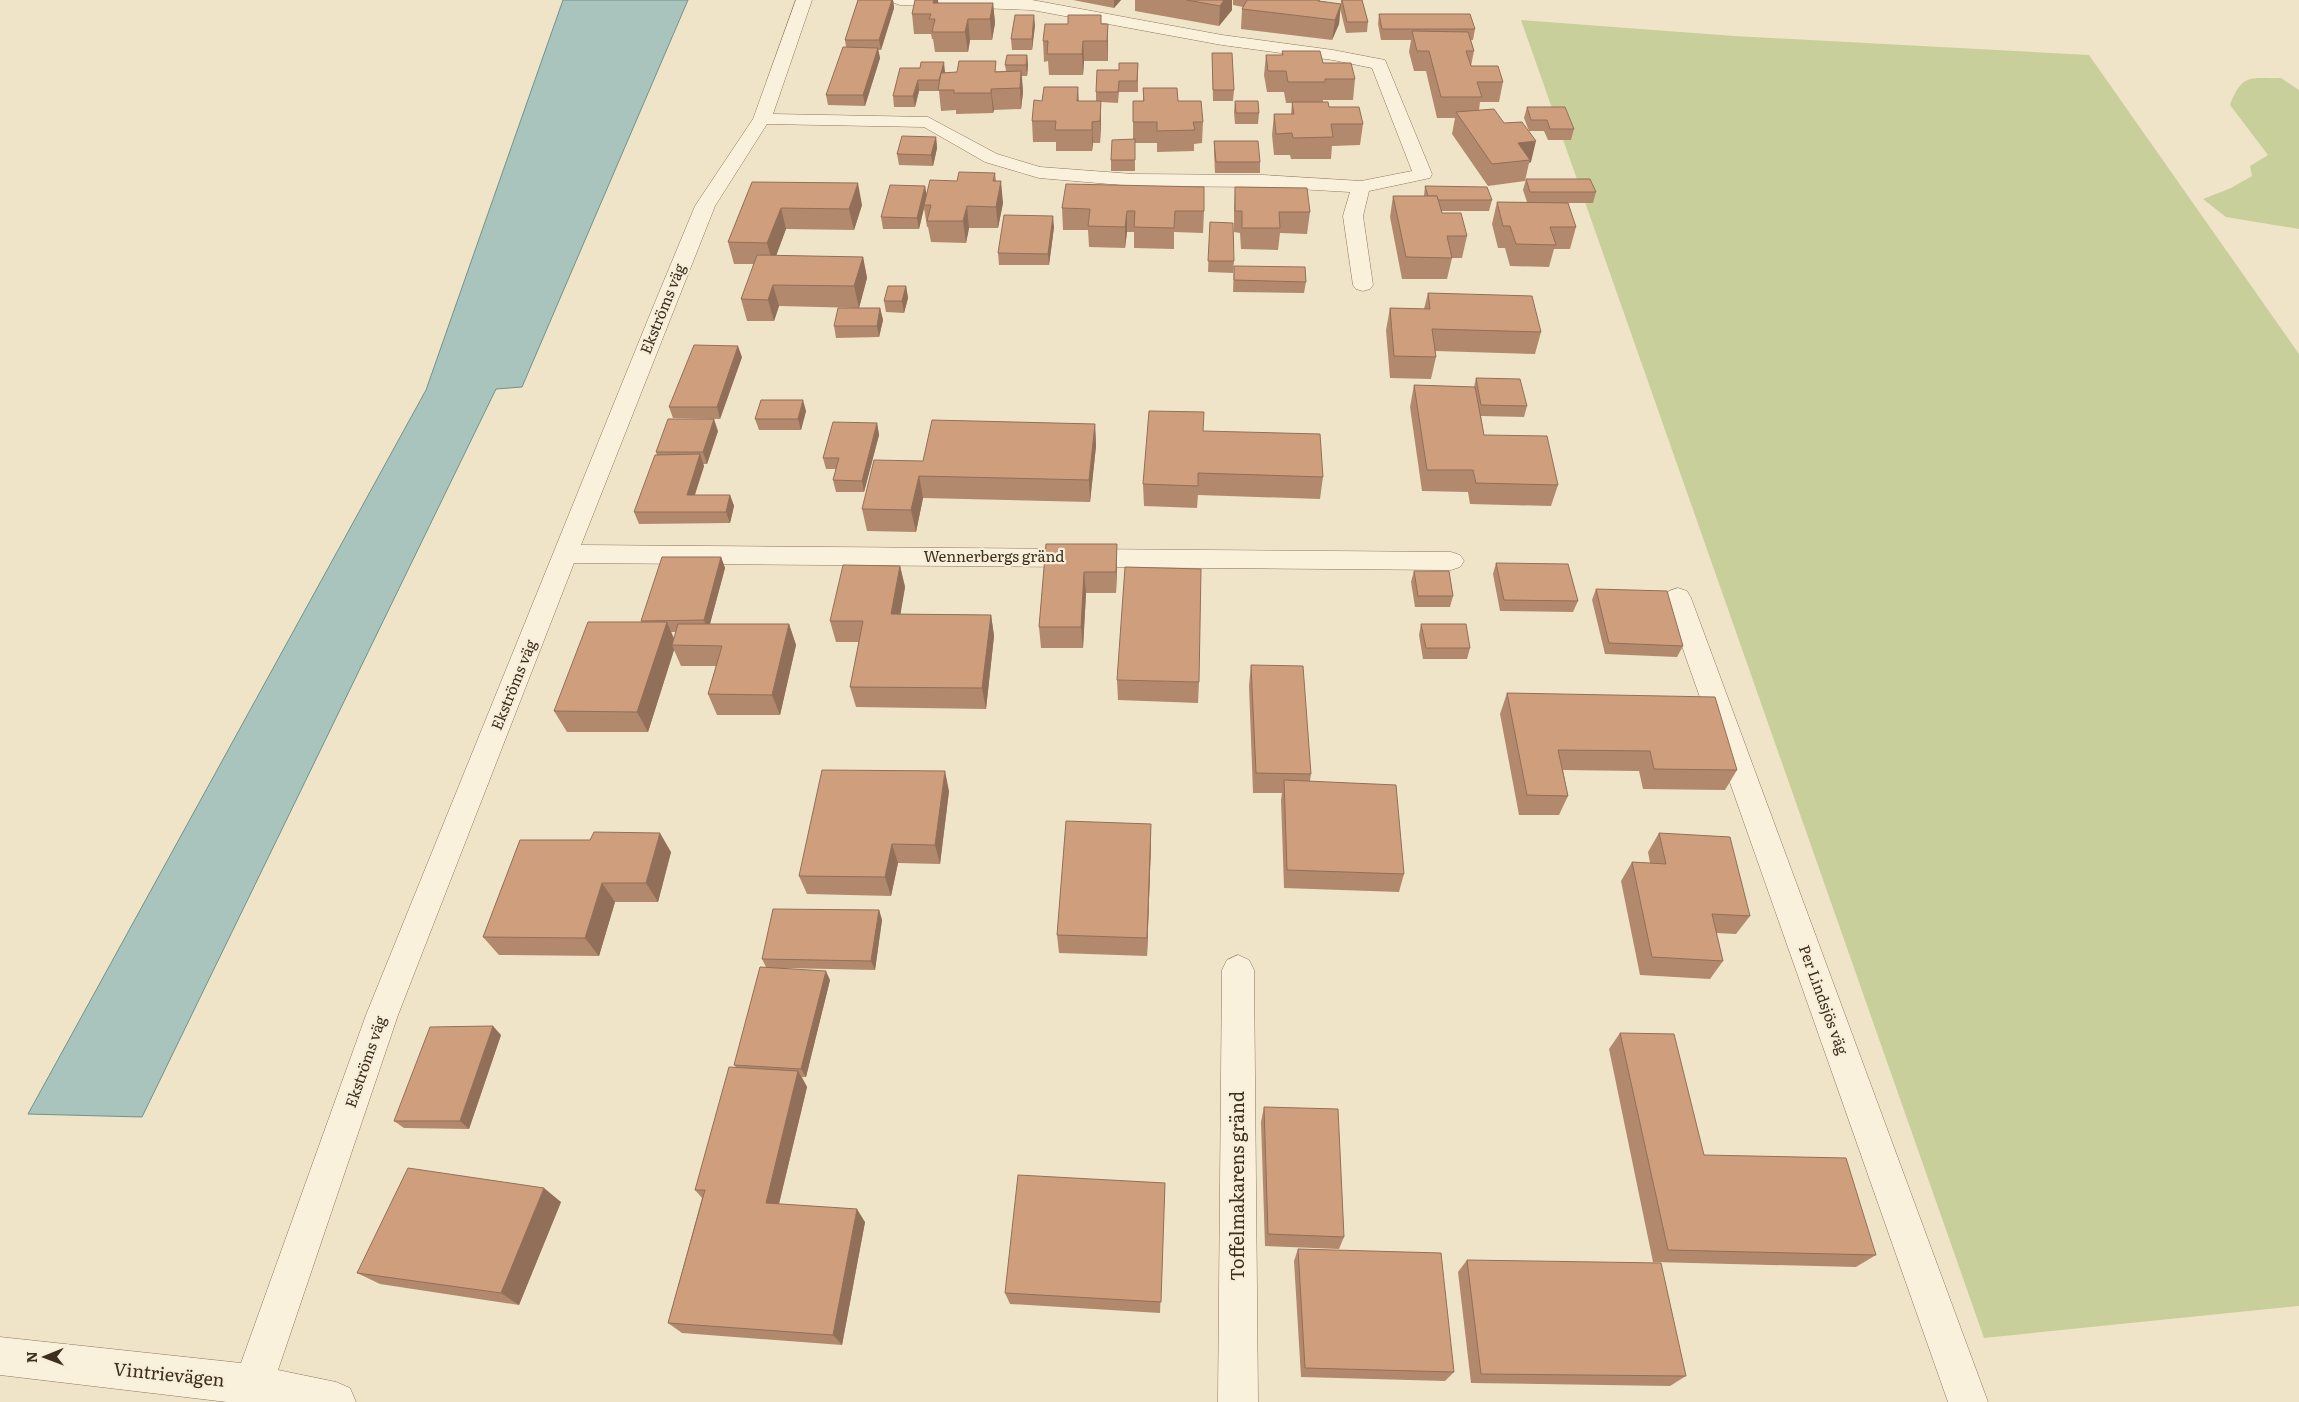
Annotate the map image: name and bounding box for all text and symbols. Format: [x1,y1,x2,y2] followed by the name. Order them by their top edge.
[633,259,690,357] street label: Ekströms väg
[924,544,1064,567] street label: Wennerbergs gränd
[484,635,541,733] street label: Ekströms väg
[1794,941,1855,1058] street label: Per Lindsjös väg
[338,1012,391,1111] street label: Ekströms väg
[1223,1091,1250,1281] street label: Toffelmakarens gränd
[20,1332,70,1382] north arrow
[21,1351,41,1363] text: N
[112,1354,226,1393] street label: Vintrievägen

